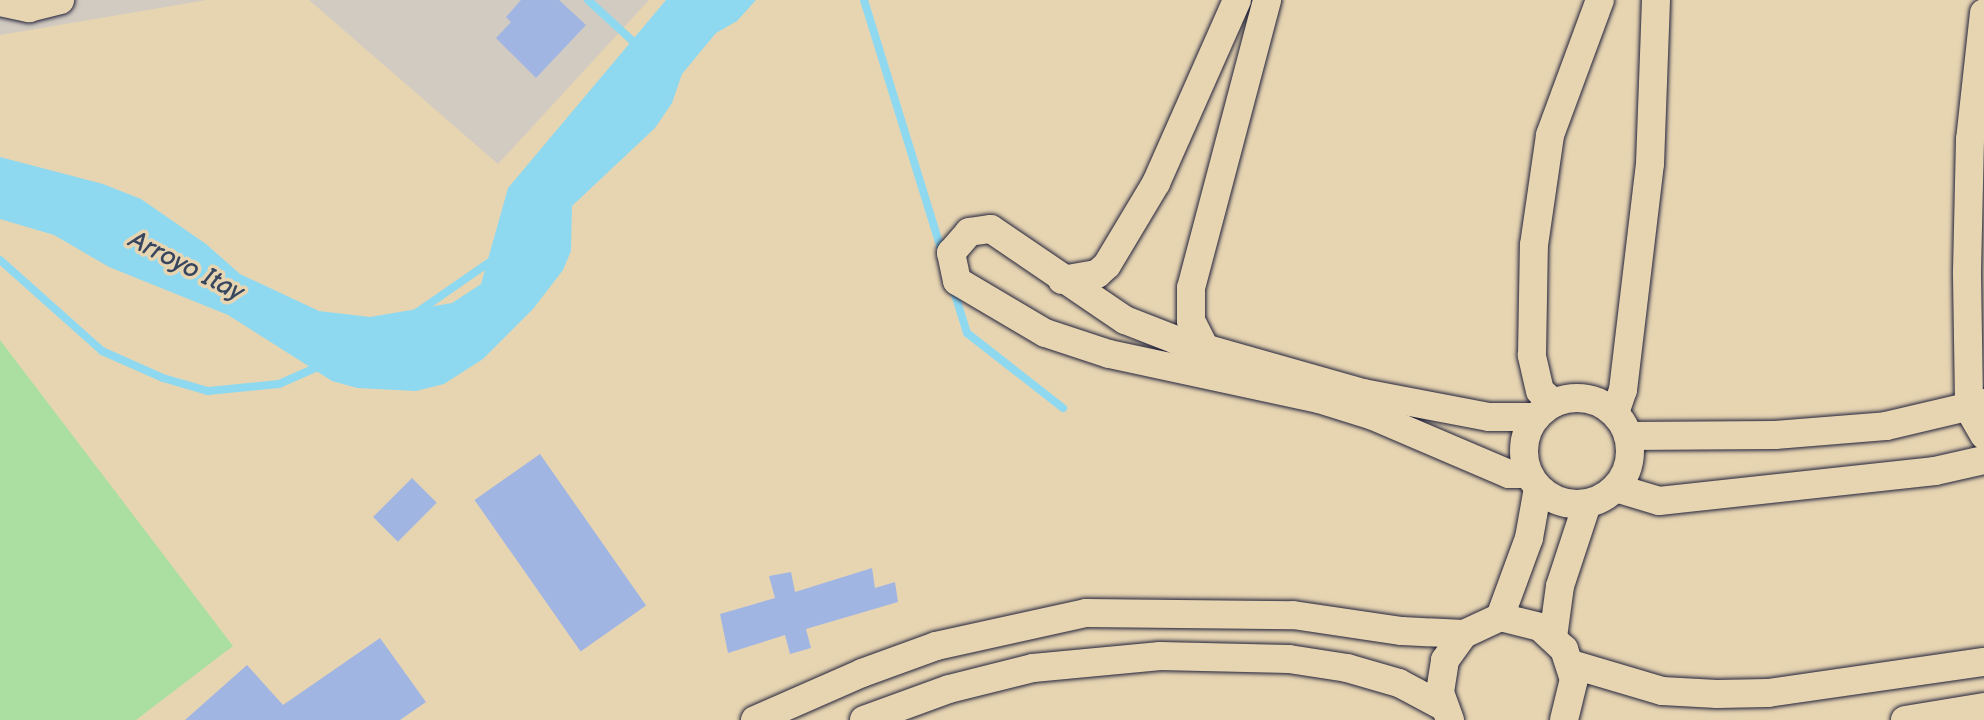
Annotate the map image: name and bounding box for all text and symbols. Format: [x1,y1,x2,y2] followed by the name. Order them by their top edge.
[123,225,249,309] water label: Arroyo Itay

